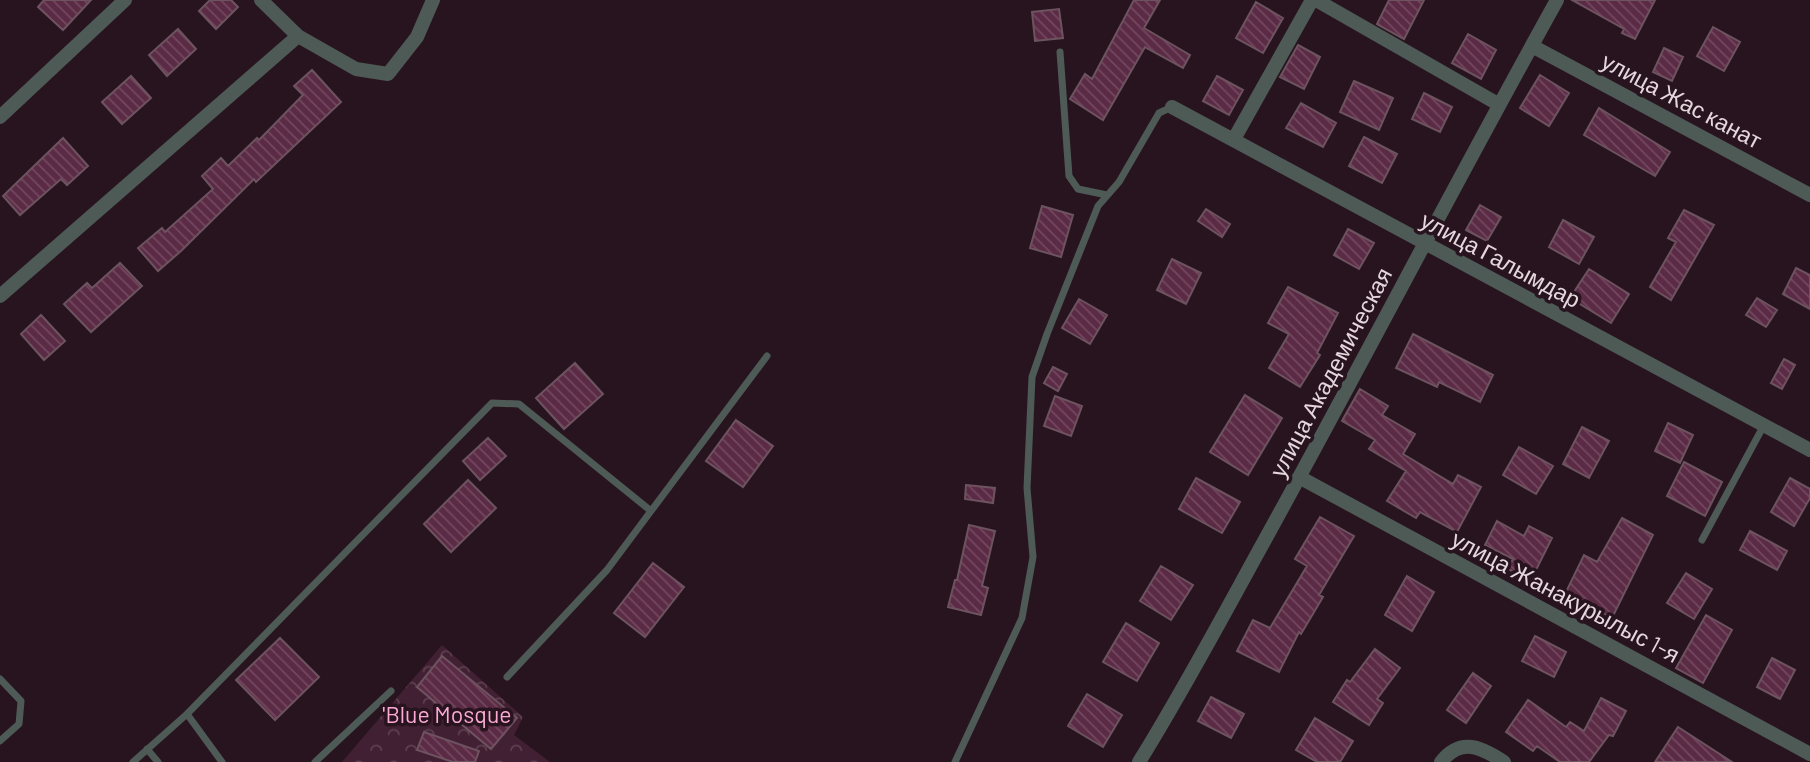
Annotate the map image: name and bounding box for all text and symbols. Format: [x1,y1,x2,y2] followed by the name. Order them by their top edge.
[1597,46,1767,154] street label: улица Жас канат
[1416,205,1586,313] street label: улица Галымдар
[1263,262,1397,482] street label: улица Академическая
[1447,524,1685,668] street label: улица Жанакурылыс 1-я
[382,700,512,728] park label: 'Blue Mosque

